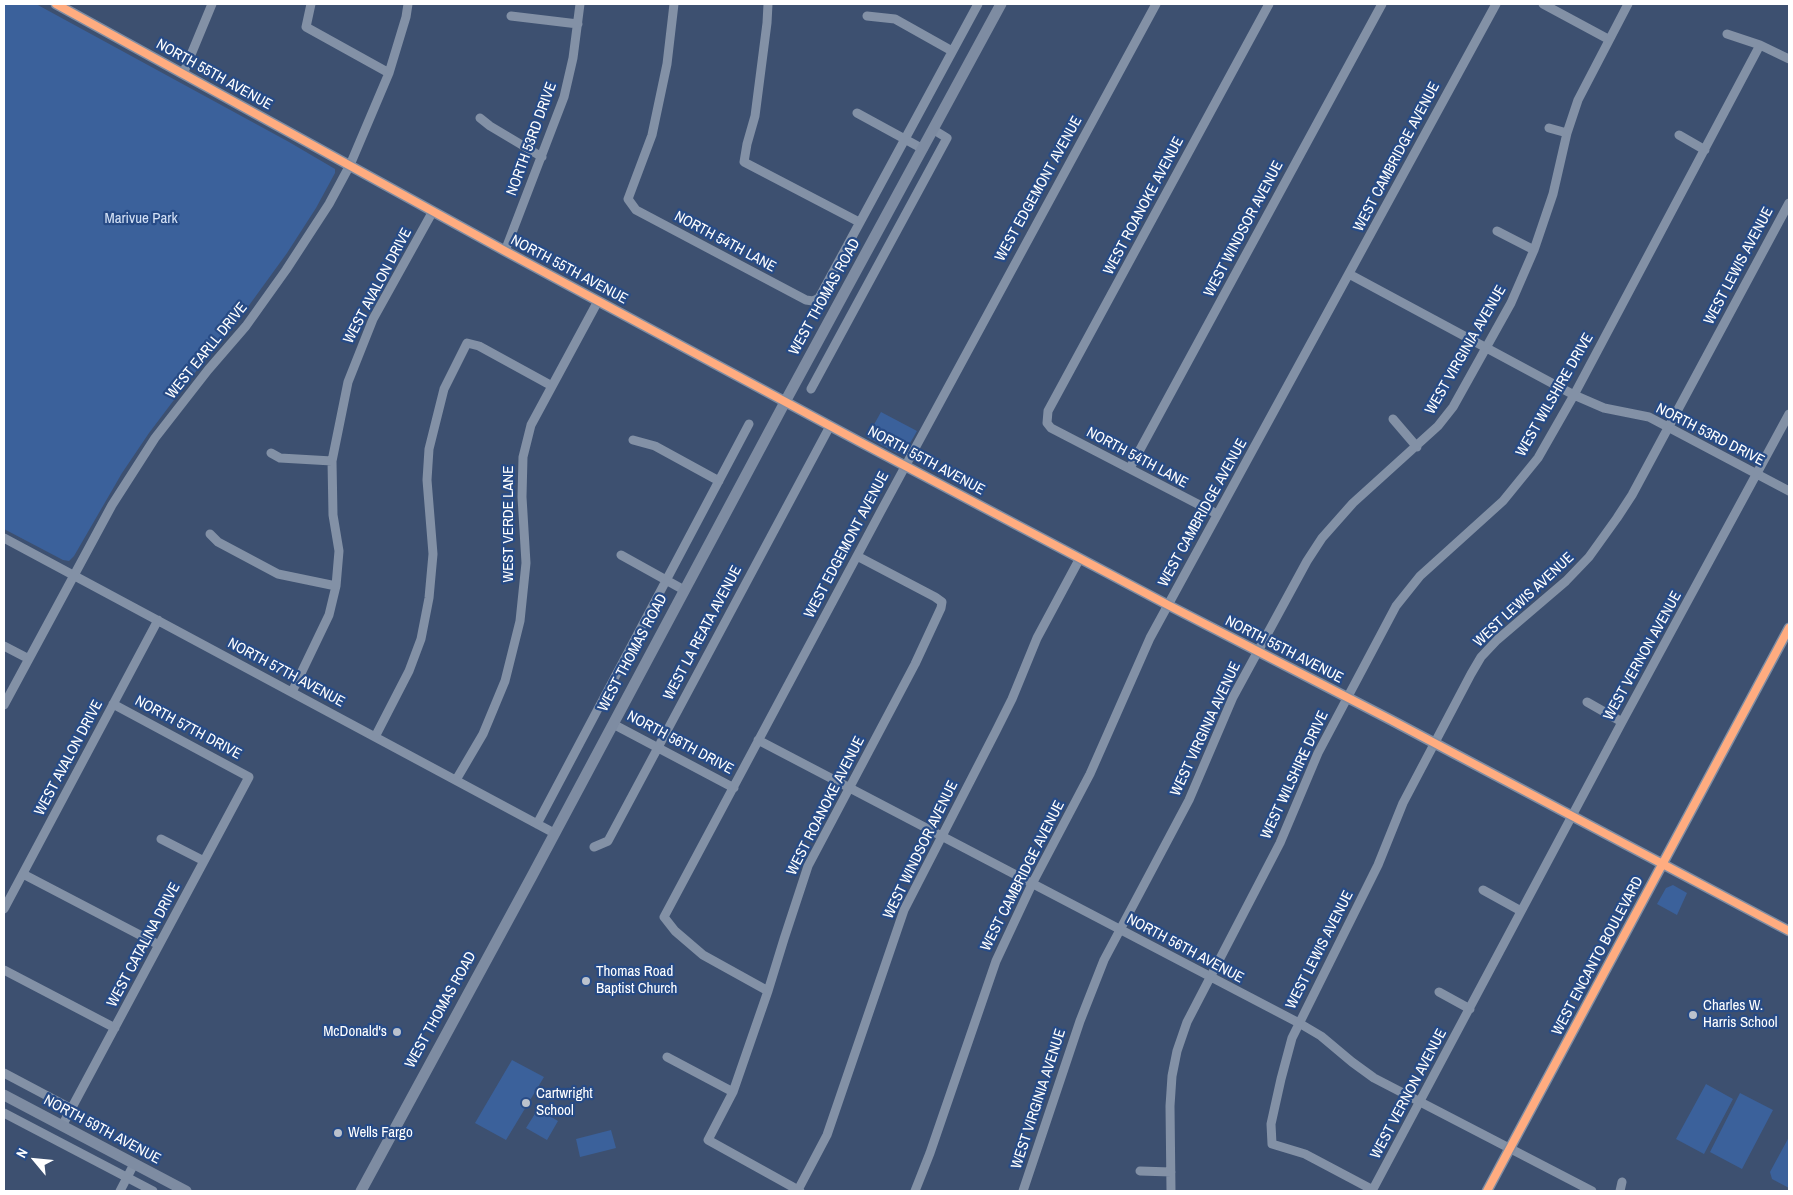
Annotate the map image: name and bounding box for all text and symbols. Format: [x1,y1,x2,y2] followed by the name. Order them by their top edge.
[153,36,275,114] street label: NORTH 55TH AVENUE
[1350,79,1444,235] street label: WEST CAMBRIDGE AVENUE
[503,80,561,198] street label: NORTH 53RD DRIVE
[992,113,1086,265] street label: WEST EDGEMONT AVENUE
[1100,134,1188,278] street label: WEST ROANOKE AVENUE
[1200,158,1288,300] street label: WEST WINDSOR AVENUE
[1700,204,1778,328] street label: WEST LEWIS AVENUE
[671,208,779,276] street label: NORTH 54TH LANE
[104,210,178,228] park label: Marivue Park
[340,225,416,347] street label: WEST AVALON DRIVE
[507,232,631,308] street label: NORTH 55TH AVENUE
[785,236,865,358] street label: WEST THOMAS ROAD
[1422,282,1510,418] street label: WEST VIRGINIA AVENUE
[163,299,251,403] street label: WEST EARLL DRIVE
[1512,330,1598,460] street label: WEST WILSHIRE DRIVE
[1653,400,1767,470] street label: NORTH 53RD DRIVE
[864,423,988,499] street label: NORTH 55TH AVENUE
[1083,424,1191,492] street label: NORTH 54TH LANE
[1155,436,1251,590] street label: WEST CAMBRIDGE AVENUE
[500,466,518,582] street label: WEST VERDE LANE
[801,469,893,621] street label: WEST EDGEMONT AVENUE
[1470,549,1578,651] street label: WEST LEWIS AVENUE
[660,563,746,703] street label: WEST LA REATA AVENUE
[1600,588,1686,724] street label: WEST VERNON AVENUE
[594,591,672,715] street label: WEST THOMAS ROAD
[1222,612,1346,688] street label: NORTH 55TH AVENUE
[224,635,348,711] street label: NORTH 57TH AVENUE
[1167,659,1245,799] street label: WEST VIRGINIA AVENUE
[132,692,244,764] street label: NORTH 57TH DRIVE
[31,697,107,819] street label: WEST AVALON DRIVE
[624,707,736,779] street label: NORTH 56TH DRIVE
[1257,708,1333,842] street label: WEST WILSHIRE DRIVE
[783,733,869,879] street label: WEST ROANOKE AVENUE
[880,778,962,922] street label: WEST WINDSOR AVENUE
[977,798,1069,954] street label: WEST CAMBRIDGE AVENUE
[1548,874,1648,1038] street label: WEST ENCANTO BOULEVARD
[104,880,184,1010] street label: WEST CATALINA DRIVE
[1282,888,1358,1012] street label: WEST LEWIS AVENUE
[1123,911,1247,987] street label: NORTH 56TH AVENUE
[401,949,481,1071] street label: WEST THOMAS ROAD
[596,963,677,998] place label: Thomas Road Baptist Church
[580,975,592,987] marker: Thomas Road Baptist Church
[1703,997,1778,1032] place label: Charles W. Harris School
[1687,1009,1699,1021] marker: Charles W. Harris School
[323,1023,387,1041] place label: McDonald's
[391,1026,403,1038] marker: McDonald's
[1367,1026,1451,1162] street label: WEST VERNON AVENUE
[1008,1027,1070,1171] street label: WEST VIRGINIA AVENUE
[536,1085,593,1120] place label: Cartwright School
[40,1092,164,1168] street label: NORTH 59TH AVENUE
[520,1097,532,1109] marker: Cartwright School
[348,1124,413,1142] place label: Wells Fargo
[332,1127,344,1139] marker: Wells Fargo
[10,1135,60,1185] north arrow
[12,1145,32,1161] text: N

